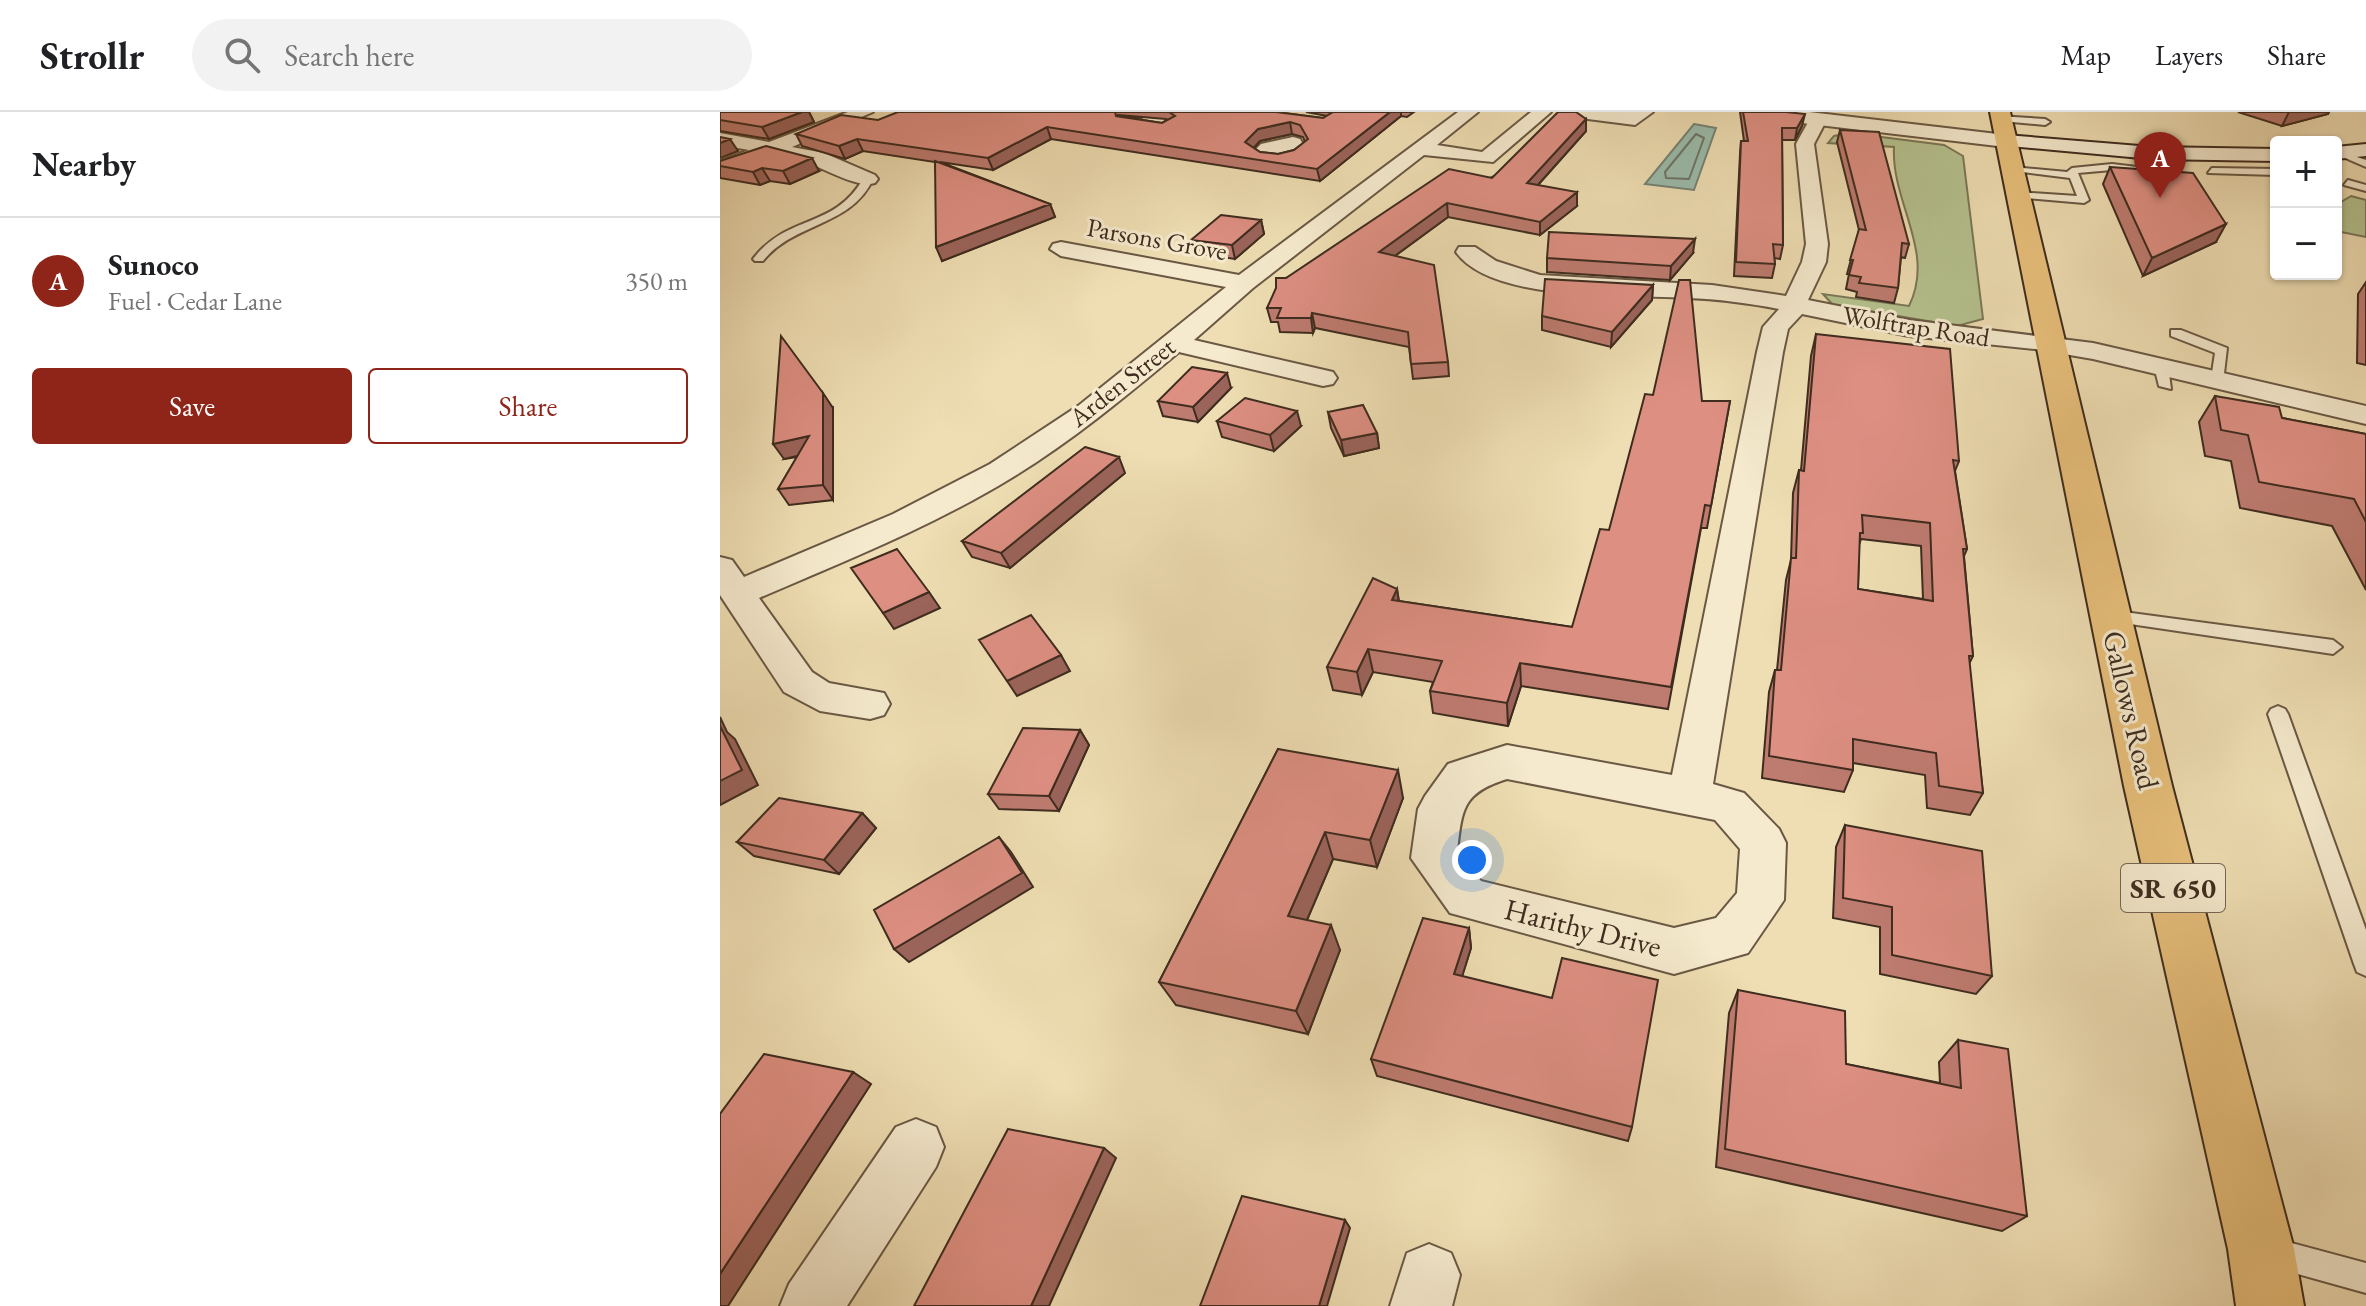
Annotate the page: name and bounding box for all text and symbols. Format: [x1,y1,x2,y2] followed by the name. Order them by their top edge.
[192,19,752,91] search box
[40,31,144,80] text: Strollr
[220,33,264,77] icon: search
[284,36,414,75] text: Search here
[2061,37,2111,73] text: Map
[2155,37,2223,73] text: Layers
[2267,37,2326,73] text: Share
[2134,132,2186,198] pin: A
[2270,136,2342,280] map controls
[2270,136,2342,208] button: +
[32,142,136,186] text: Nearby
[2270,208,2342,280] button: −
[1084,210,1230,268] street label: Parsons Grove
[108,245,199,284] text: Sunoco
[49,264,67,298] text: A
[625,264,688,298] text: 350 m
[108,284,282,318] text: Fuel · Cedar Lane
[1840,298,1993,355] street label: Wolftrap Road
[1061,330,1182,435] street label: Arden Street
[32,368,352,444] button: Save
[368,368,688,444] button: Share
[2094,627,2169,794] street label: Gallows Road
[1452,840,1492,880] your location
[2121,864,2225,912] road number: SR 650
[1501,889,1666,966] street label: Harithy Drive

